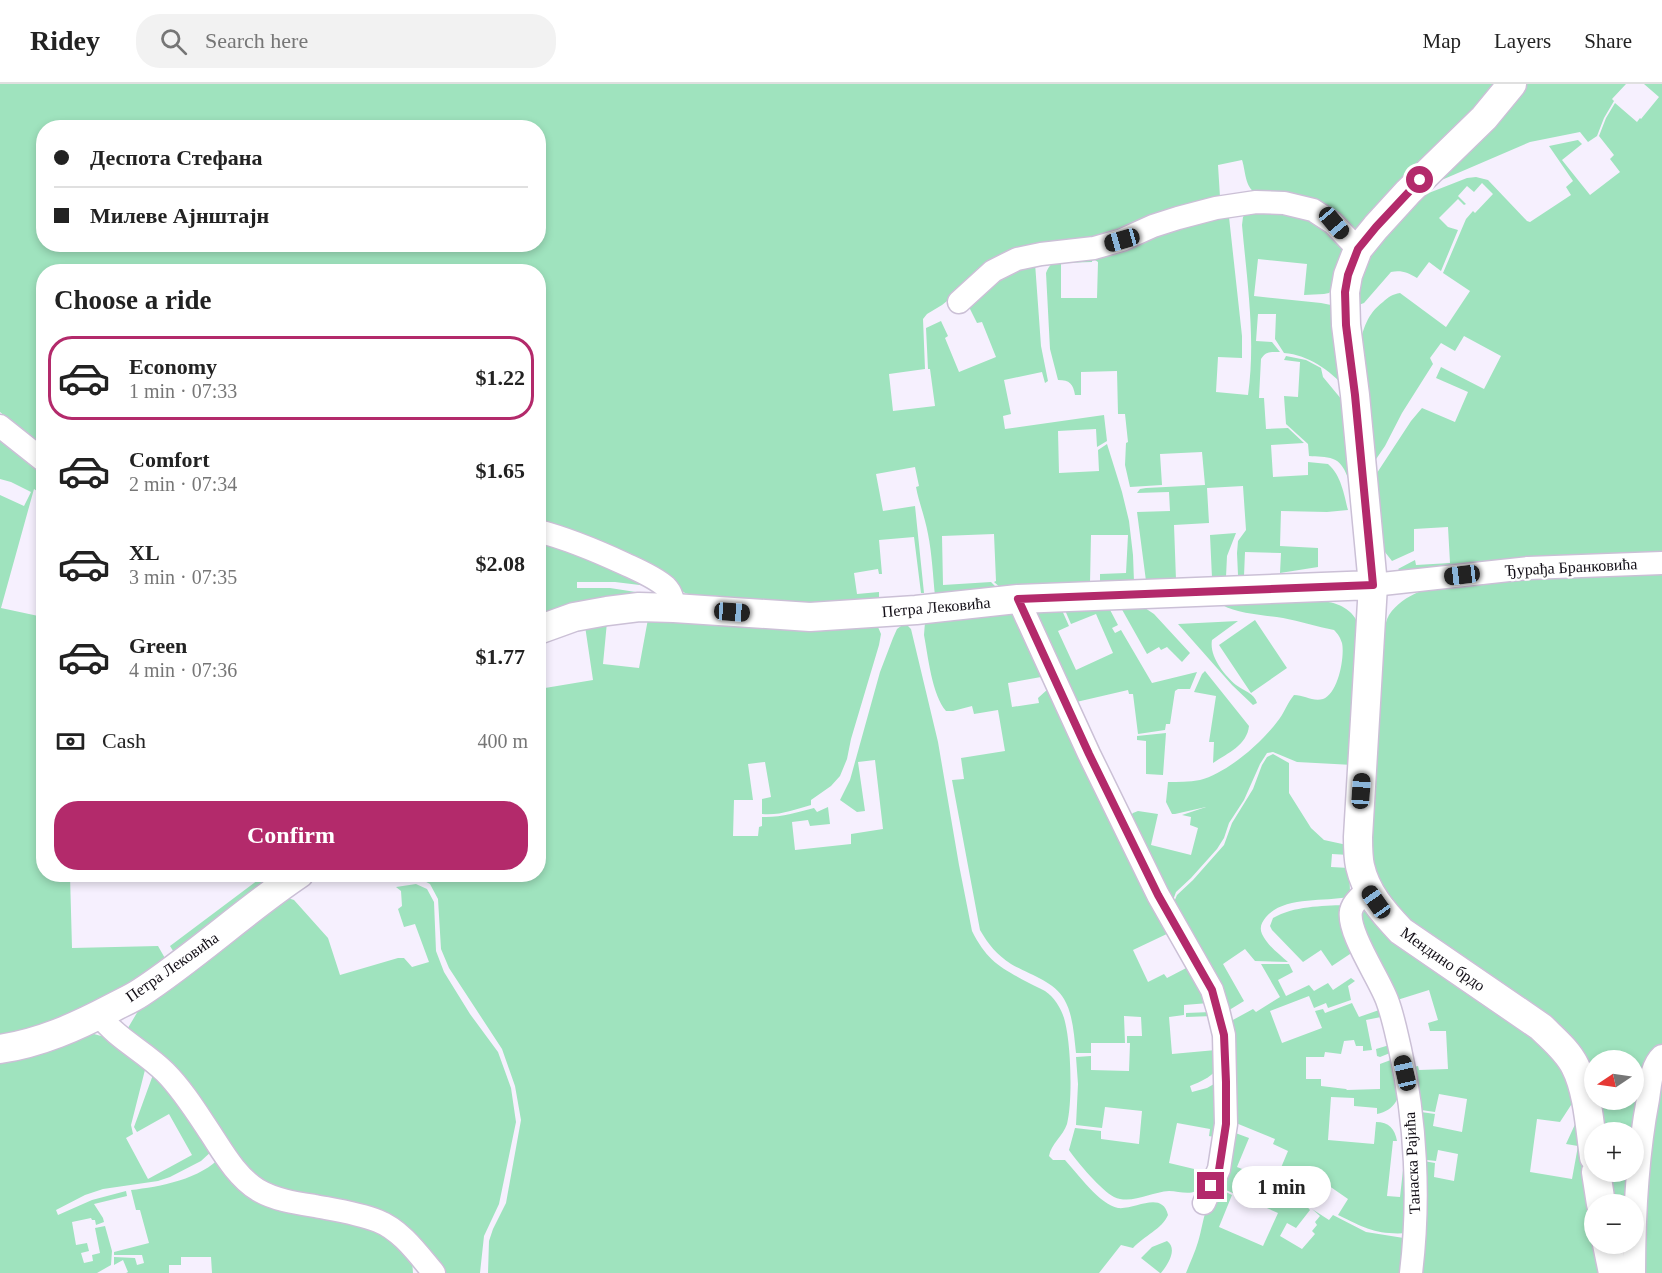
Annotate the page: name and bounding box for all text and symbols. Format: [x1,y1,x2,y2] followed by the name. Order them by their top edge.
[136,14,556,68] search box
[30,25,100,56] text: Ridey
[157,25,190,58] icon: search
[205,28,308,53] text: Search here
[1423,29,1461,53] text: Map
[1494,29,1551,53] text: Layers
[1584,29,1632,53] text: Share
[90,145,263,170] text: Деспота Стефана
[1406,166,1433,193] route start
[90,203,269,228] text: Милеве Ајнштајн
[1316,203,1352,243] car
[1102,226,1142,254] car
[54,285,212,315] text: Choose a ride
[57,351,111,405] icon: car
[129,354,217,379] text: Economy
[476,365,525,390] text: $1.22
[129,380,237,402] text: 1 min · 07:33
[57,444,111,498] icon: car
[129,447,210,472] text: Comfort
[476,458,525,483] text: $1.65
[129,473,237,495] text: 2 min · 07:34
[57,537,111,591] icon: car
[129,540,160,565] text: XL
[476,551,525,576] text: $2.08
[1504,555,1638,580] street label: Ђурађа Бранковића
[1443,564,1481,586] car
[129,566,237,588] text: 3 min · 07:35
[881,594,991,621] street label: Петра Лековића
[713,602,751,622] car
[57,630,111,684] icon: car
[129,633,187,658] text: Green
[476,644,525,669] text: $1.77
[129,659,237,681] text: 4 min · 07:36
[54,725,87,758] icon: cash
[102,728,146,753] text: Cash
[477,730,528,752] text: 400 m
[1351,772,1371,810] car
[54,801,528,870] button: Confirm
[1358,882,1394,922] car
[1397,924,1488,995] street label: Мендино брдо
[122,929,222,1006] street label: Петра Лековића
[1584,1050,1644,1110] north arrow
[1584,1050,1644,1254] map controls
[1392,1053,1418,1093] car
[1401,1112,1424,1214] street label: Танаска Рајића
[1584,1122,1644,1182] button: +
[1232,1165,1331,1207] callout: 1 min
[1197,1172,1224,1199] route end
[1257,1176,1306,1198] text: 1 min
[1584,1194,1644,1254] button: −

